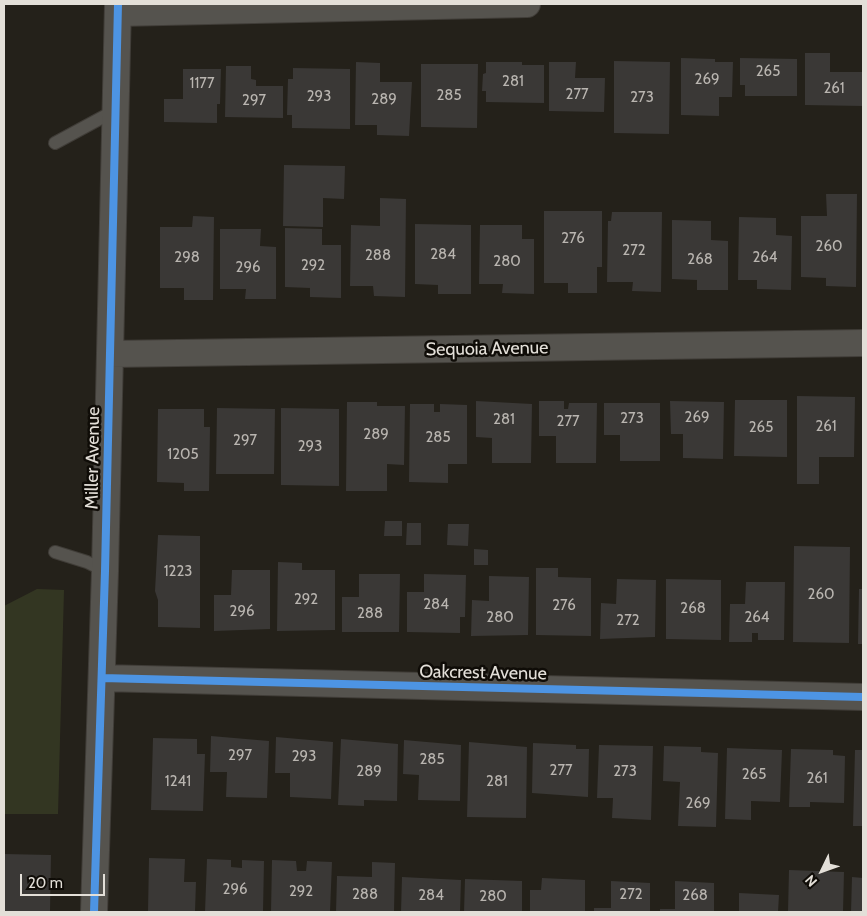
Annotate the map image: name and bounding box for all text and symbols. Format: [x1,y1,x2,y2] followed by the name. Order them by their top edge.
[756,63,780,81] house number: 265
[695,71,719,89] house number: 269
[502,73,524,91] house number: 281
[190,75,214,93] house number: 1177
[823,80,845,98] house number: 261
[566,86,588,104] house number: 277
[436,87,462,105] house number: 285
[307,88,331,106] house number: 293
[630,89,654,107] house number: 273
[371,91,397,109] house number: 289
[242,92,266,110] house number: 297
[561,230,585,248] house number: 276
[816,238,842,256] house number: 260
[622,242,646,260] house number: 272
[430,246,456,264] house number: 284
[365,247,391,265] house number: 288
[174,249,200,267] house number: 298
[752,249,778,267] house number: 264
[687,251,713,269] house number: 268
[493,253,521,271] house number: 280
[301,257,325,275] house number: 292
[236,259,260,277] house number: 296
[425,337,549,361] street label: Sequoia Avenue
[81,406,105,510] street label: Miller Avenue
[685,409,709,427] house number: 269
[620,410,644,428] house number: 273
[493,411,515,429] house number: 281
[557,413,579,431] house number: 277
[815,418,837,436] house number: 261
[749,419,773,437] house number: 265
[363,426,389,444] house number: 289
[425,429,451,447] house number: 285
[233,432,257,450] house number: 297
[298,438,322,456] house number: 293
[167,446,199,464] house number: 1205
[164,563,192,581] house number: 1223
[808,586,834,604] house number: 260
[294,591,318,609] house number: 292
[423,596,449,614] house number: 284
[552,597,576,615] house number: 276
[680,600,706,618] house number: 268
[230,603,254,621] house number: 296
[357,605,383,623] house number: 288
[486,609,514,627] house number: 280
[744,609,770,627] house number: 264
[616,612,640,630] house number: 272
[419,661,547,685] street label: Oakcrest Avenue
[228,747,252,765] house number: 297
[292,748,316,766] house number: 293
[419,751,445,769] house number: 285
[550,762,572,780] house number: 277
[356,763,382,781] house number: 289
[613,763,637,781] house number: 273
[742,766,766,784] house number: 265
[806,770,828,788] house number: 261
[165,773,191,791] house number: 1241
[486,773,508,791] house number: 281
[686,795,710,813] house number: 269
[797,846,847,896] north arrow
[22,864,108,896] scale bar
[801,871,821,891] text: N
[28,874,63,892] text: 20 m
[223,881,247,899] house number: 296
[289,883,313,901] house number: 292
[352,886,378,904] house number: 288
[619,886,643,904] house number: 272
[418,887,444,905] house number: 284
[682,887,708,905] house number: 268
[479,888,507,906] house number: 280

